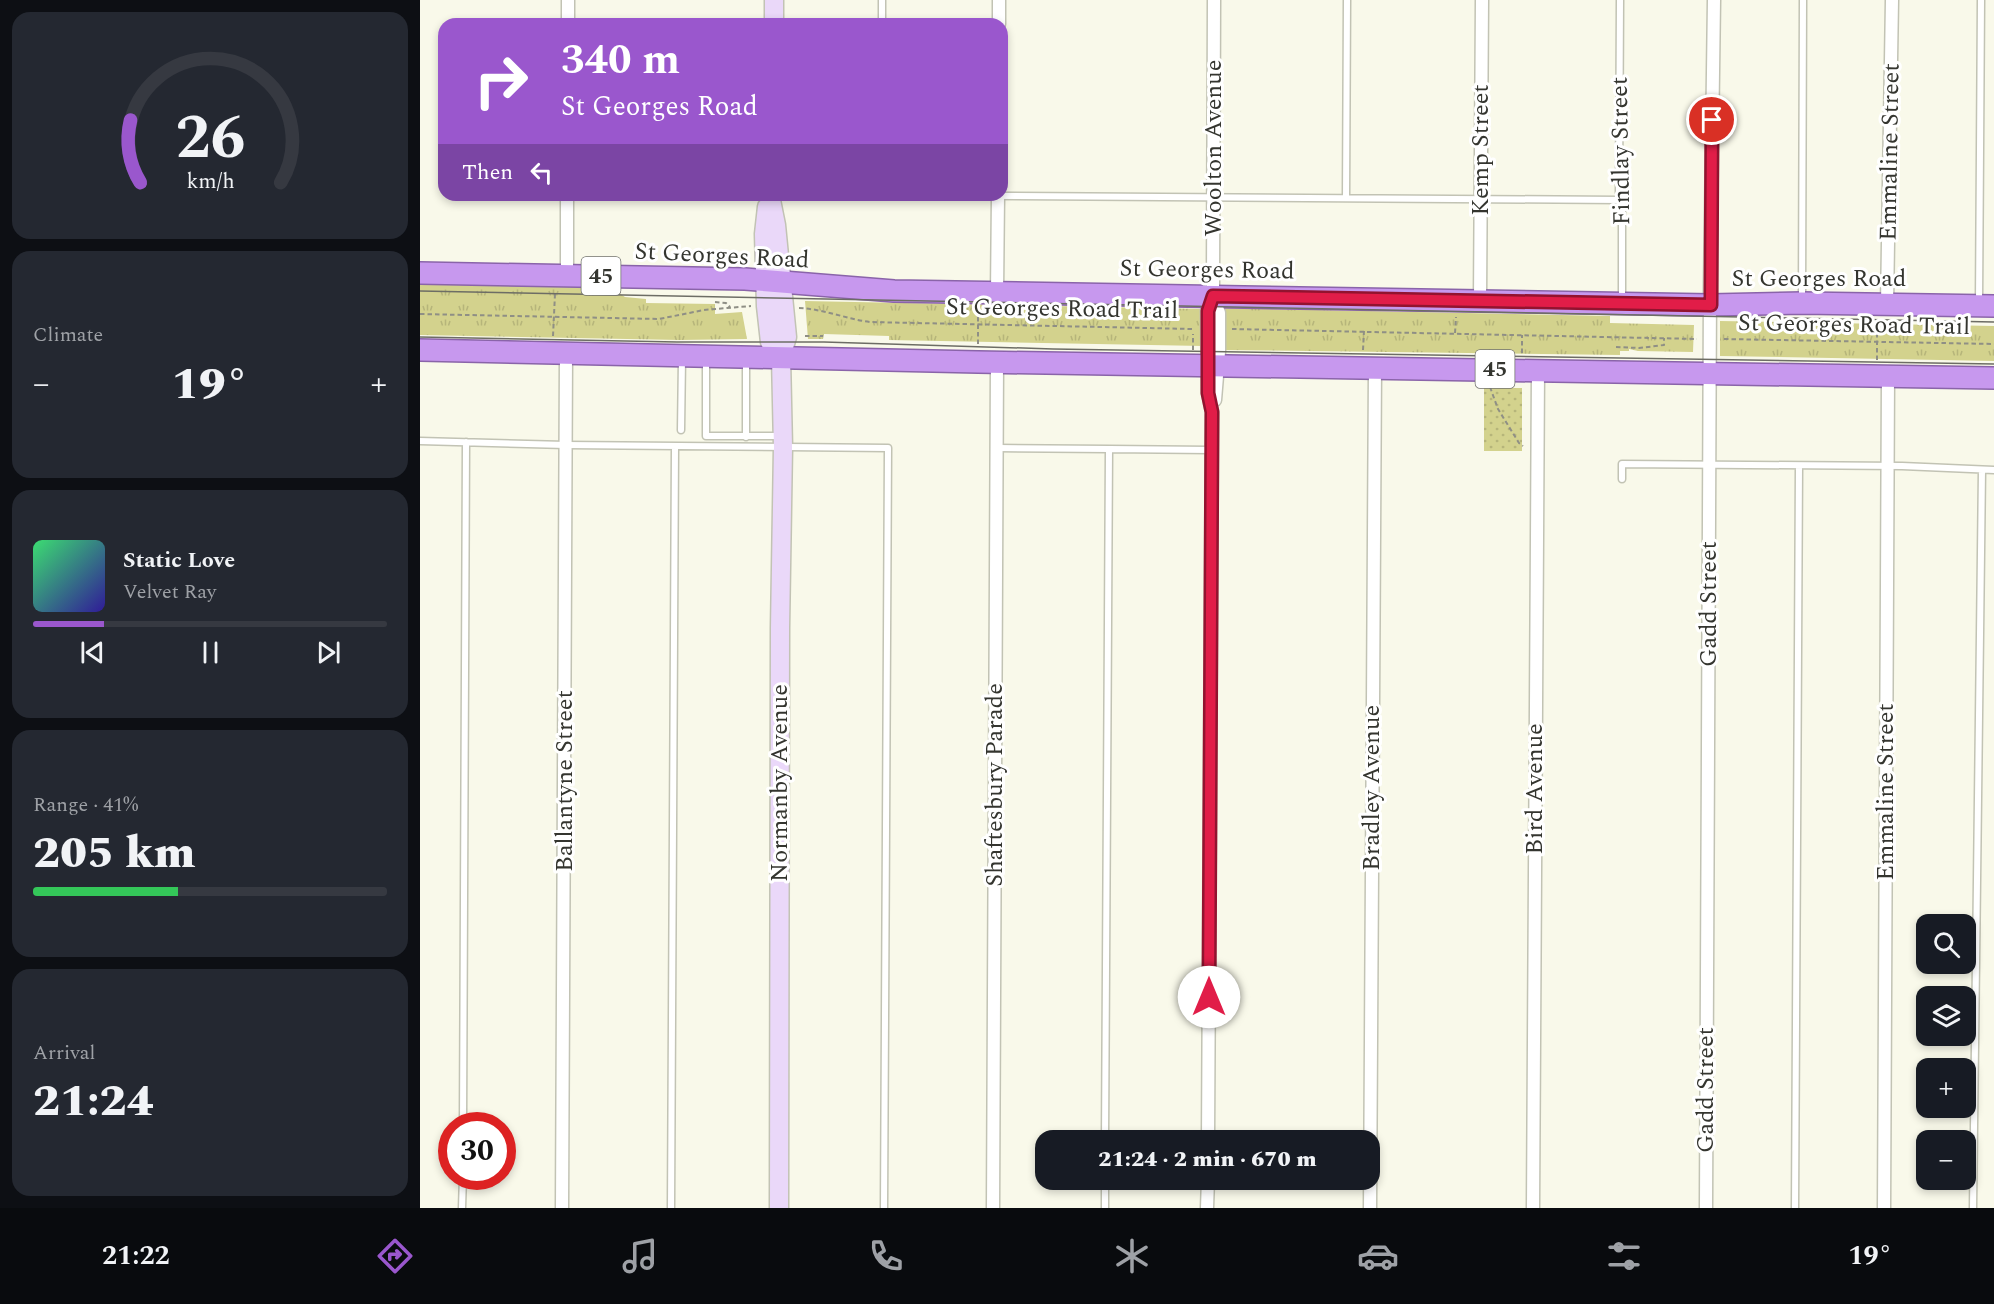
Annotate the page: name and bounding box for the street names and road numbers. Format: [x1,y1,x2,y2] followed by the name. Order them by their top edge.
[1196,60,1232,236] street label: Woolton Avenue
[1870,63,1910,241] street label: Emmaline Street
[1602,76,1640,226] street label: Findlay Street
[1463,84,1499,216] street label: Kemp Street
[634,233,810,279] street label: St Georges Road
[1119,250,1295,290] street label: St Georges Road
[582,257,621,295] road number: 45
[1732,261,1906,297] street label: St Georges Road
[945,289,1179,329] street label: St Georges Road Trail
[1737,305,1971,345] street label: St Georges Road Trail
[1476,350,1514,388] road number: 45
[1691,541,1727,667] street label: Gadd Street
[977,683,1013,887] street label: Shaftesbury Parade
[762,684,798,882] street label: Normanby Avenue
[547,690,583,872] street label: Ballantyne Street
[1868,703,1904,881] street label: Emmaline Street
[1354,705,1390,871] street label: Bradley Avenue
[1517,723,1553,855] street label: Bird Avenue
[1688,1027,1724,1153] street label: Gadd Street

